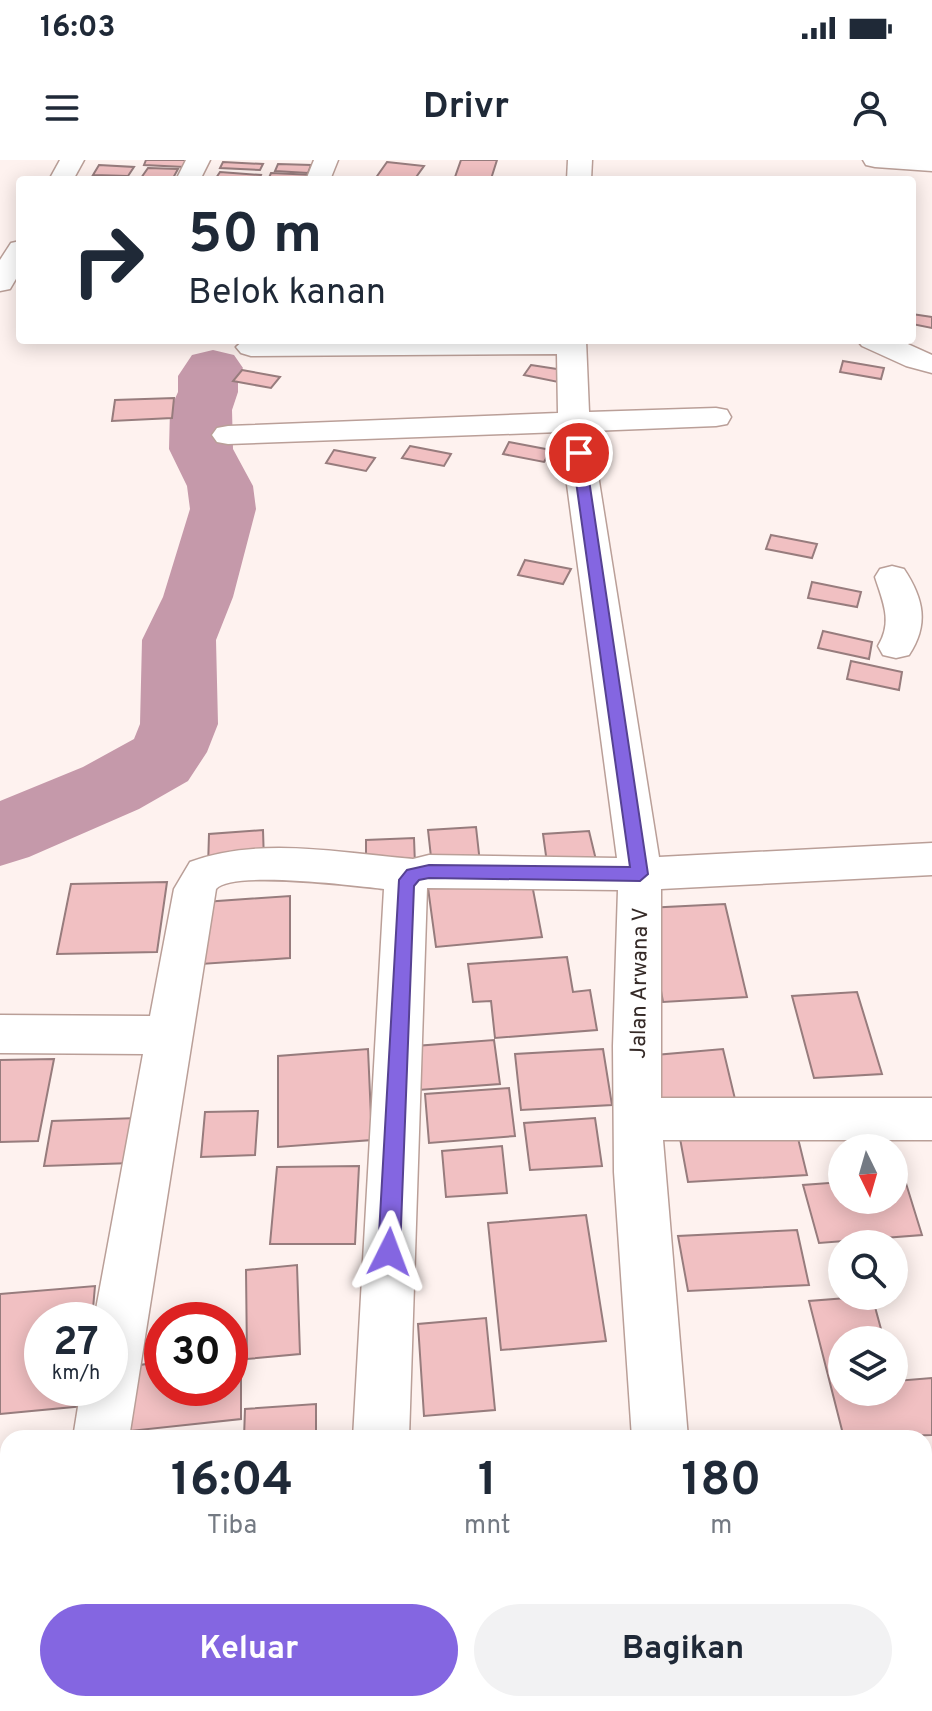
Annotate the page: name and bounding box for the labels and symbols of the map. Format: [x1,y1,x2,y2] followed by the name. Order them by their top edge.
[545,419,613,487] pin
[626,907,655,1059] street label: Jalan Arwana V
[828,1134,908,1214] north arrow
[347,1210,431,1294] position arrow
[144,1302,248,1406] speed limit sign: 30

